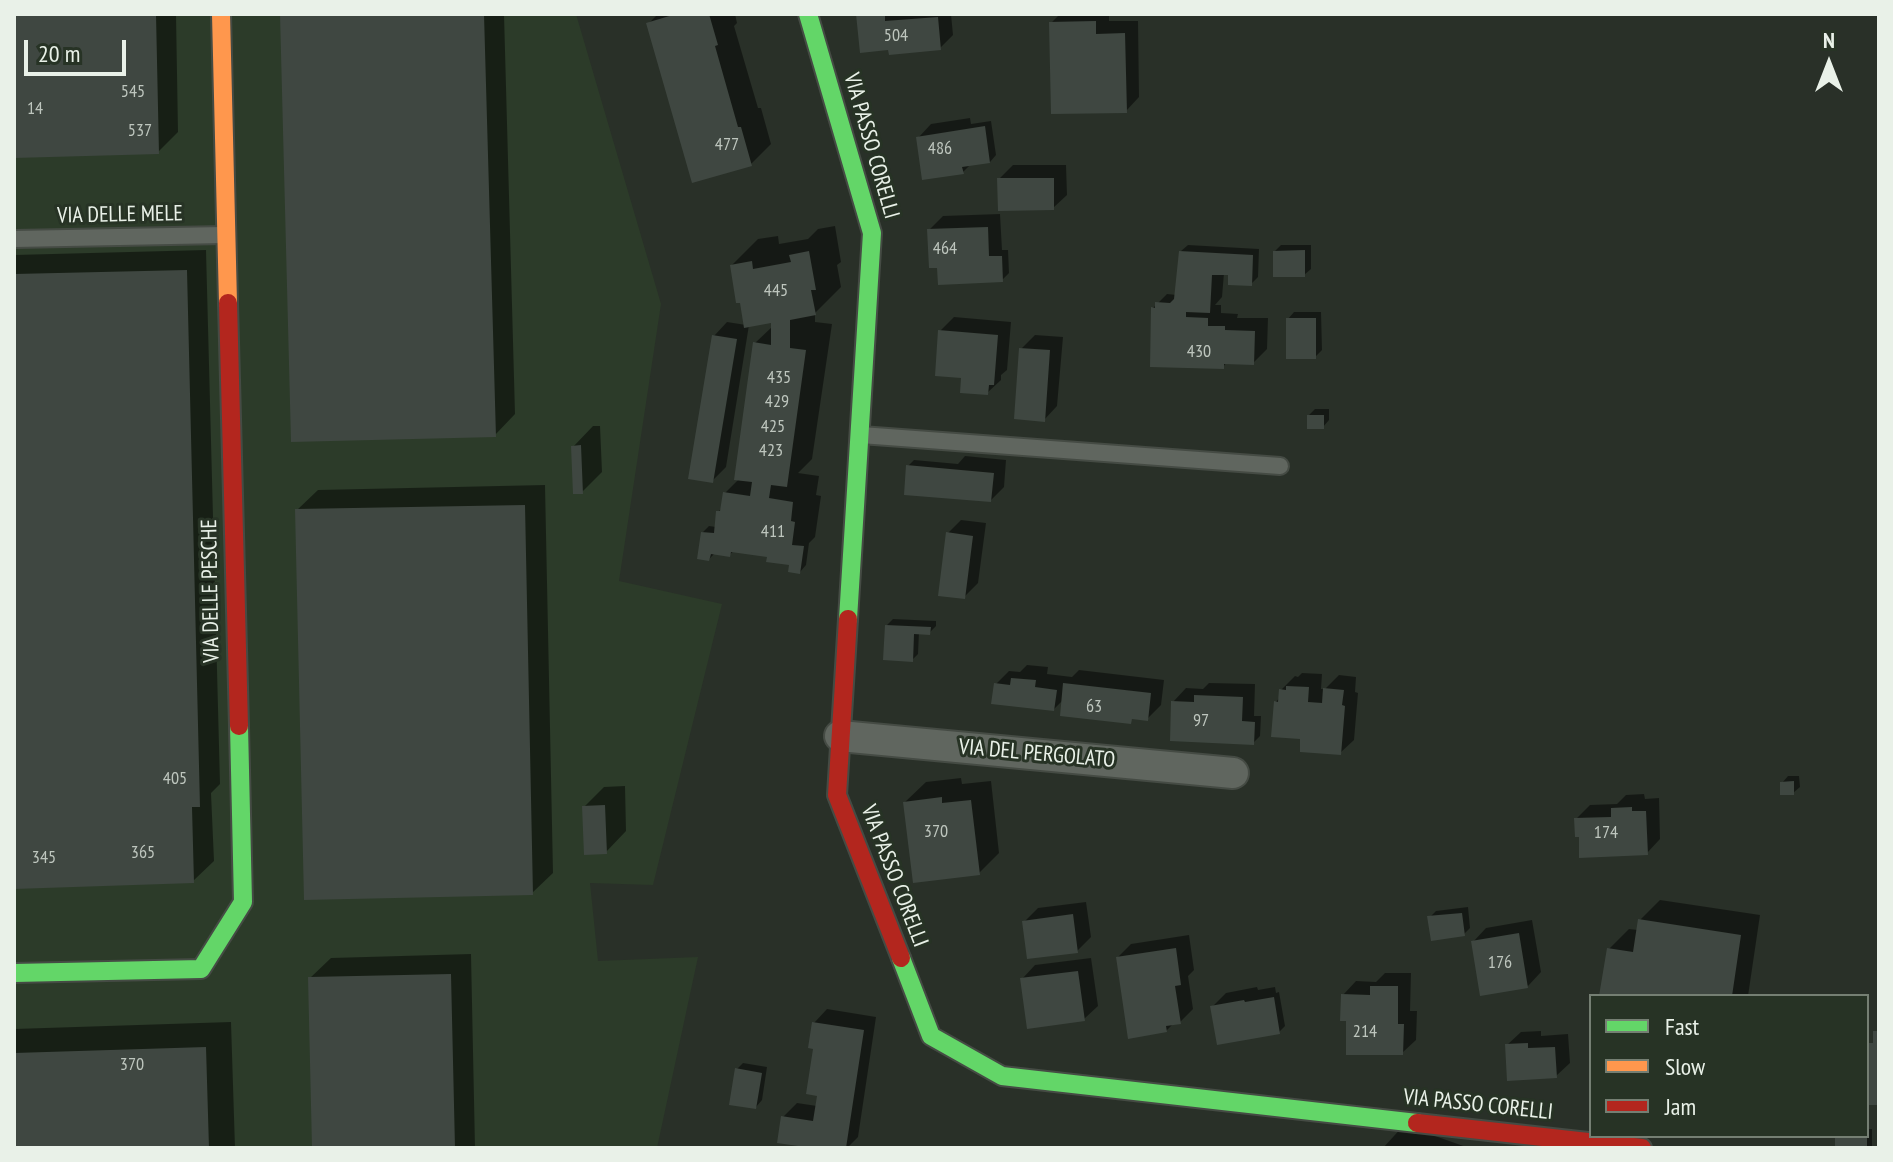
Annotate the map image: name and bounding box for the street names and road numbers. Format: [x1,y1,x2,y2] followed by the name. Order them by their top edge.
[838,70,904,222] street label: VIA PASSO CORELLI
[57,201,183,229] street label: VIA DELLE MELE
[197,519,225,663] street label: VIA DELLE PESCHE
[958,734,1116,774] street label: VIA DEL PERGOLATO
[855,801,933,951] street label: VIA PASSO CORELLI
[1402,1084,1554,1126] street label: VIA PASSO CORELLI

